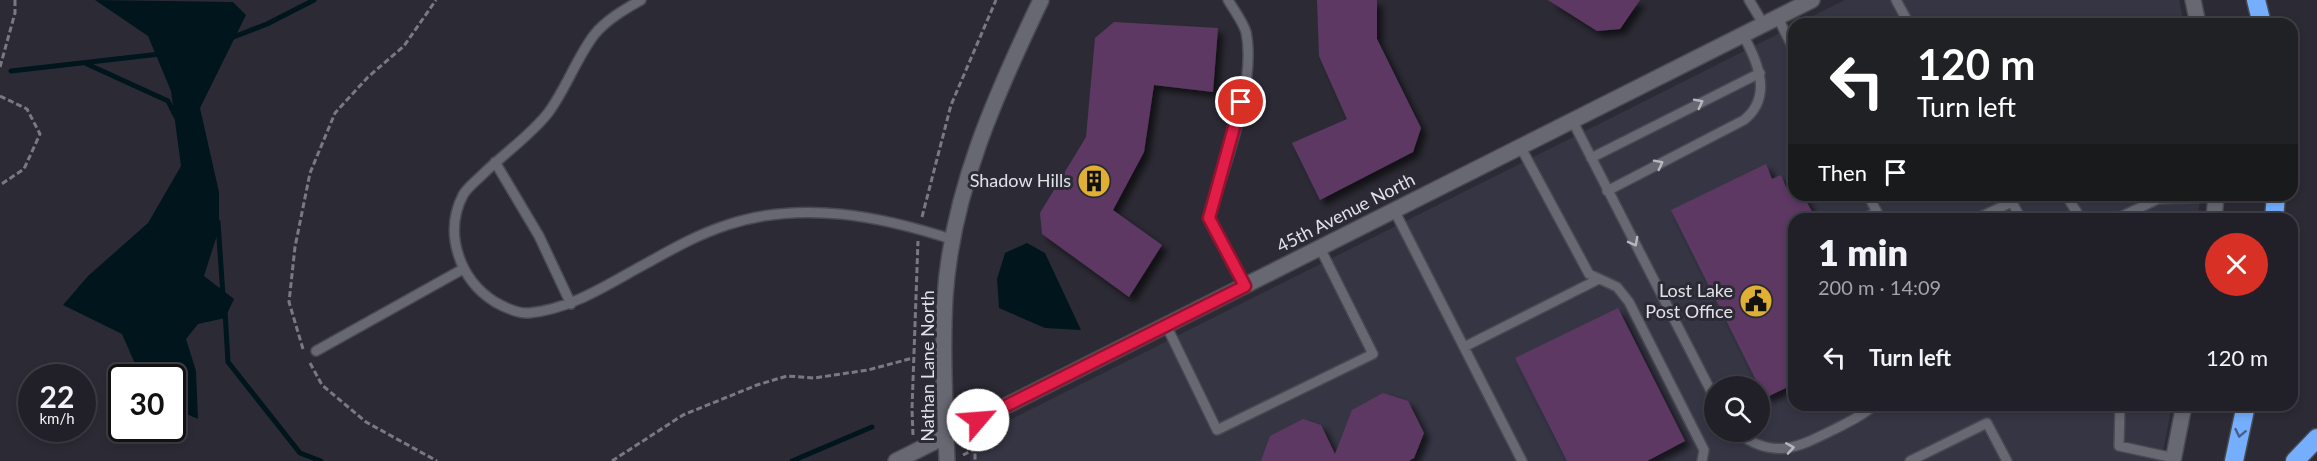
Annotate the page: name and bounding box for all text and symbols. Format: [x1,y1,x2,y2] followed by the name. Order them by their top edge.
[1917,39,2035,89] text: 120 m
[1818,42,1896,120] icon: left
[1215,76,1266,127] pin
[1224,85,1257,118] icon: arrive
[1917,90,2016,123] text: Turn left
[1693,99,1704,111] one-way arrow
[1879,156,1912,189] icon: arrive
[1818,159,1867,186] text: Then
[1653,160,1664,171] one-way arrow
[1076,163,1112,199] building icon: Shadow Hills
[1273,168,1418,256] street label: 45th Avenue North
[970,169,1071,191] place label: Shadow Hills
[1818,230,1908,274] text: 1 min
[2205,233,2268,296] button: close
[1627,236,1638,247] one-way arrow
[1818,275,1941,299] text: 200 m · 14:09
[1645,279,1733,322] place label: Lost Lake Post Office
[1738,283,1774,319] public building icon: Lost Lake Post Office
[916,290,938,442] street label: Nathan Lane North
[1818,341,1851,374] icon: left
[1869,344,1951,371] text: Turn left
[2206,344,2268,371] text: 120 m
[108,364,186,442] speed limit sign: 30
[1704,376,1770,442] map controls
[1704,376,1770,442] button: search
[40,378,74,414] text: 22
[946,388,1010,452] position arrow
[39,409,75,427] text: km/h
[2234,428,2247,438] one-way arrow
[1785,442,1795,455] one-way arrow

